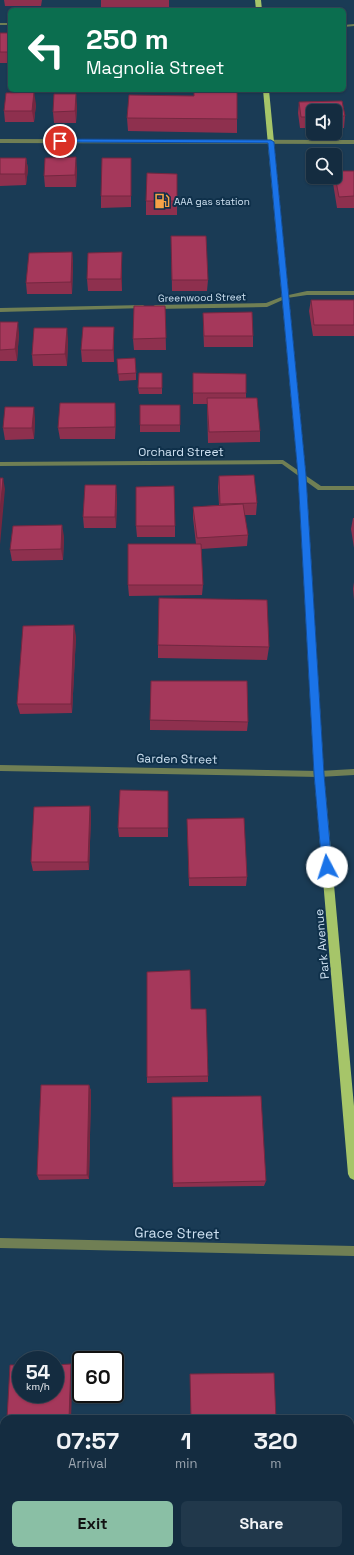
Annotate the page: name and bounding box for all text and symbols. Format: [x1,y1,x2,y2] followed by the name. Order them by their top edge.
[86,21,169,57] text: 250 m
[20,24,72,76] icon: left
[86,56,224,79] text: Magnolia Street
[306,104,342,184] map controls
[306,104,342,140] button: sound
[43,124,77,158] pin
[49,130,71,152] icon: arrive
[306,148,342,184] button: search
[153,192,171,210] fuel station icon: AAA gas station
[174,195,250,208] place label: AAA gas station
[158,290,246,305] street label: Greenwood Street
[138,444,224,460] street label: Orchard Street
[136,750,218,768] street label: Garden Street
[306,846,348,888] position arrow
[311,908,333,980] street label: Park Avenue
[134,1223,220,1243] street label: Grace Street
[72,1351,124,1403] speed limit sign: 60
[26,1359,50,1385] text: 54
[26,1380,50,1393] text: km/h
[56,1425,119,1456] text: 07:57
[181,1425,192,1456] text: 1
[254,1425,298,1456] text: 320
[68,1455,107,1472] text: Arrival
[175,1455,197,1472] text: min
[270,1455,281,1472] text: m
[12,1501,173,1547] button: Exit
[181,1501,342,1547] button: Share

